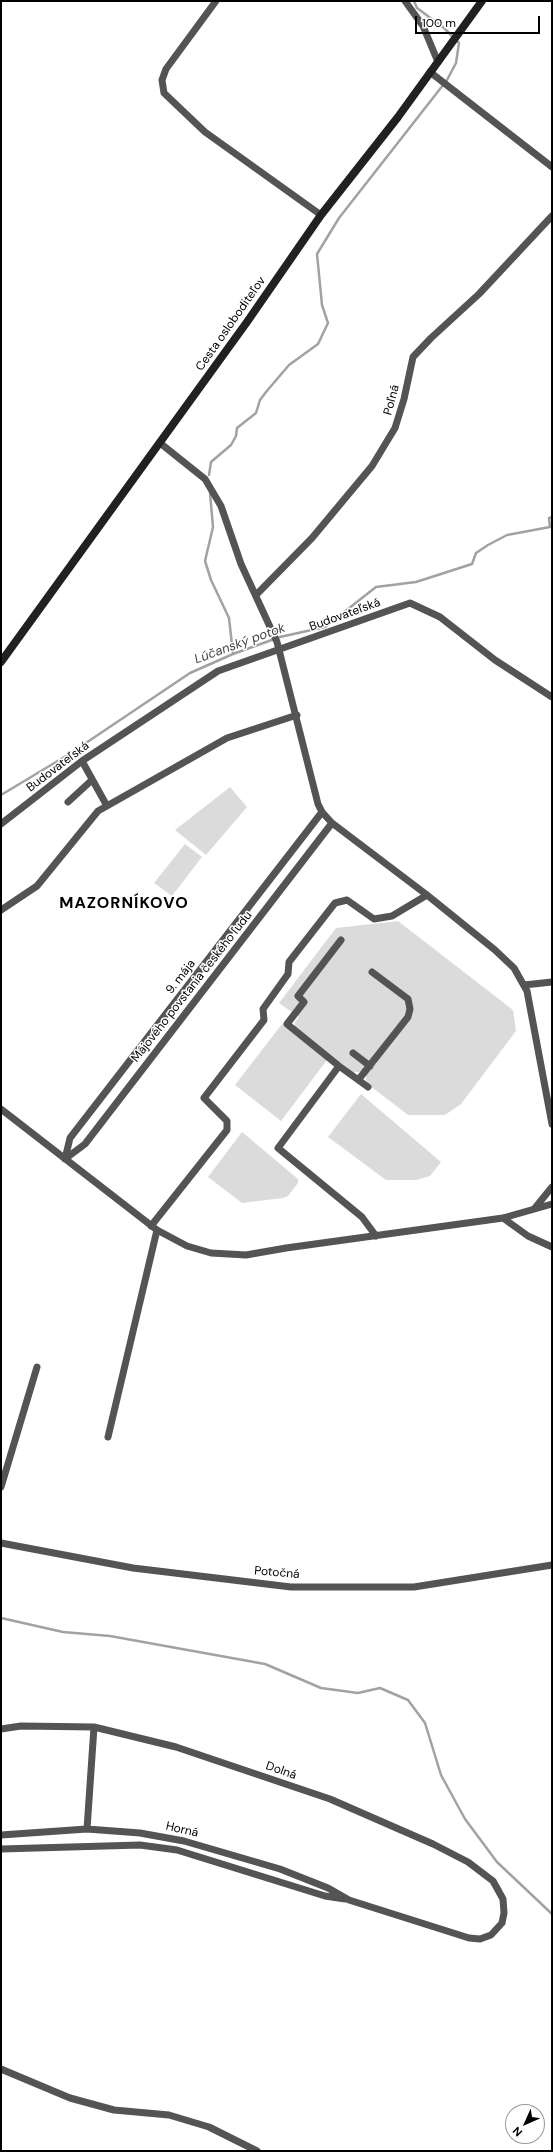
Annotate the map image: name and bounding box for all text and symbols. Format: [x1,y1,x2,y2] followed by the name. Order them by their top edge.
[417,8,542,34] scale bar
[422,15,456,31] text: 100 m
[193,274,269,374] street label: Cesta osloboditeľov
[381,383,403,417] street label: Poľná
[308,596,382,634] street label: Budovateľská
[192,620,288,668] water label: Lúčanský potok
[24,739,92,795] street label: Budovateľská
[59,894,189,914] district label: MAZORNÍKOVO
[129,909,255,1065] street label: Májového povstania českého ľudu
[163,957,199,997] street label: 9. mája
[254,1564,300,1582] street label: Potočná
[264,1759,298,1783] street label: Dolná
[164,1819,200,1841] street label: Horná
[505,2104,545,2144] north arrow
[509,2124,525,2140] text: N

